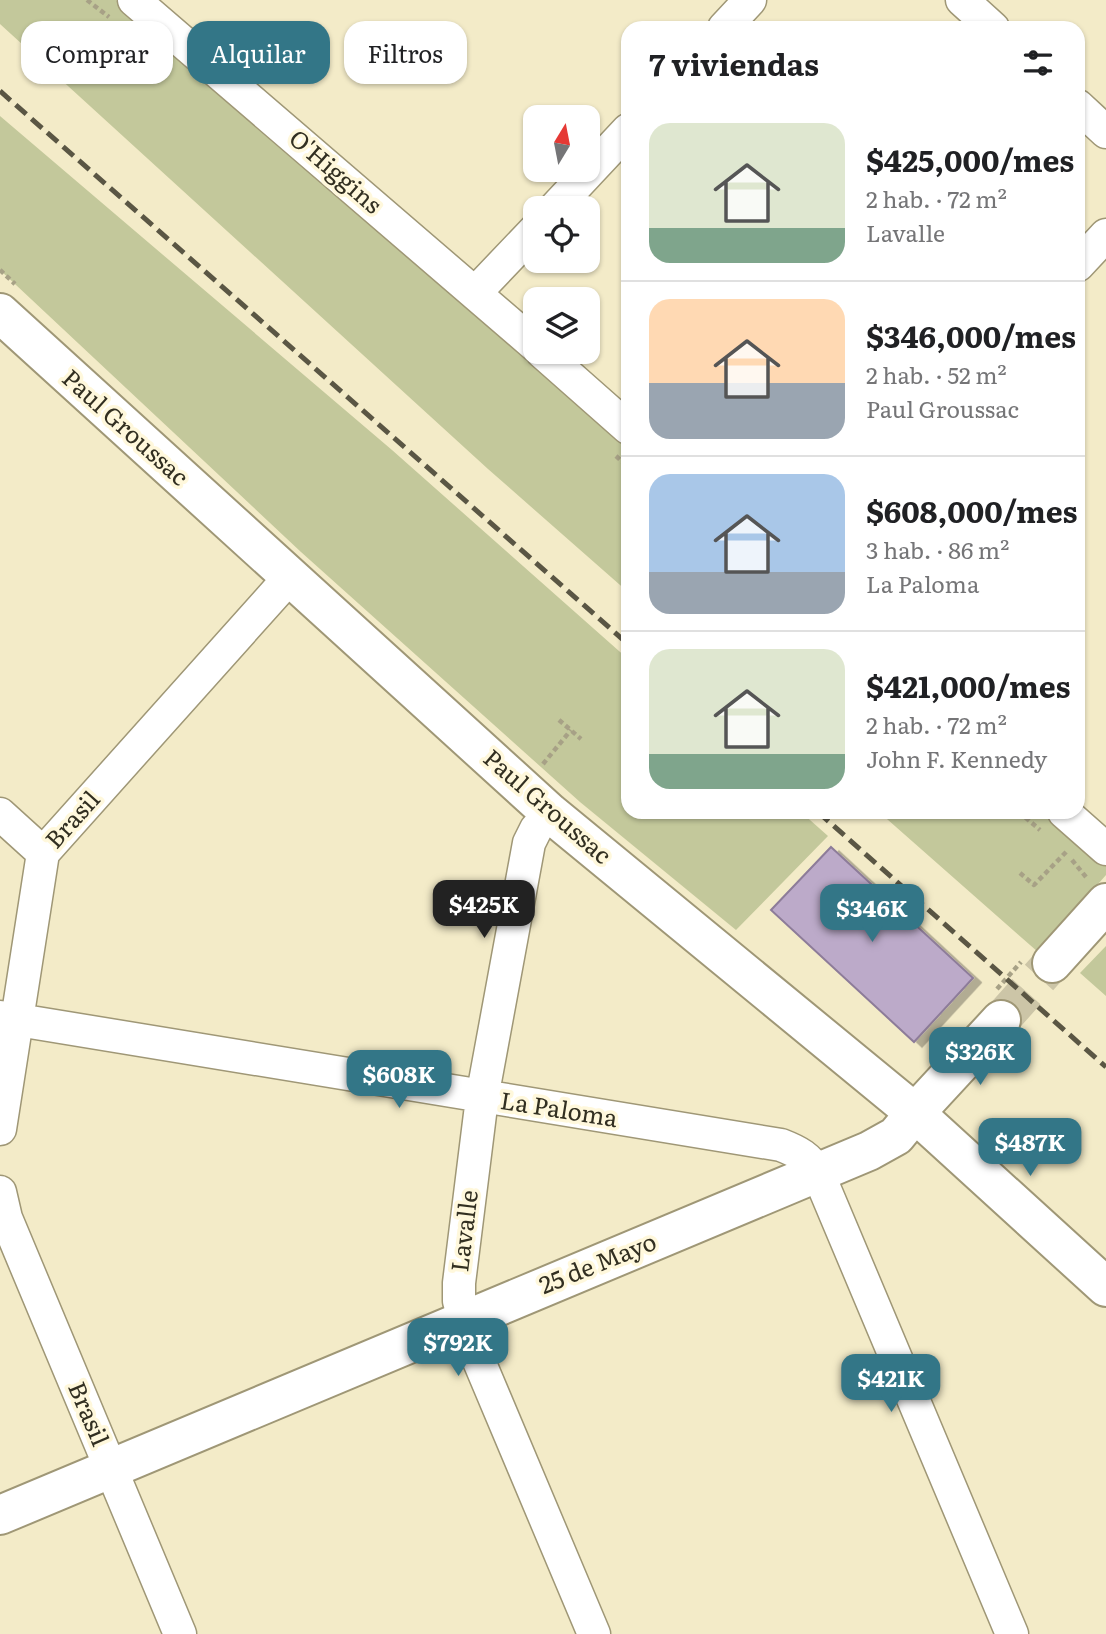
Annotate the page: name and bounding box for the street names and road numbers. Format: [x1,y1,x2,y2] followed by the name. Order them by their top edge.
[283,120,391,220] street label: O'Higgins
[56,360,198,493] street label: Paul Groussac
[477,740,620,871] street label: Paul Groussac
[36,782,106,855] street label: Brasil
[498,1081,621,1134] street label: La Paloma
[440,1188,485,1274] street label: Lavalle
[533,1222,661,1301] street label: 25 de Mayo
[61,1375,119,1451] street label: Brasil

